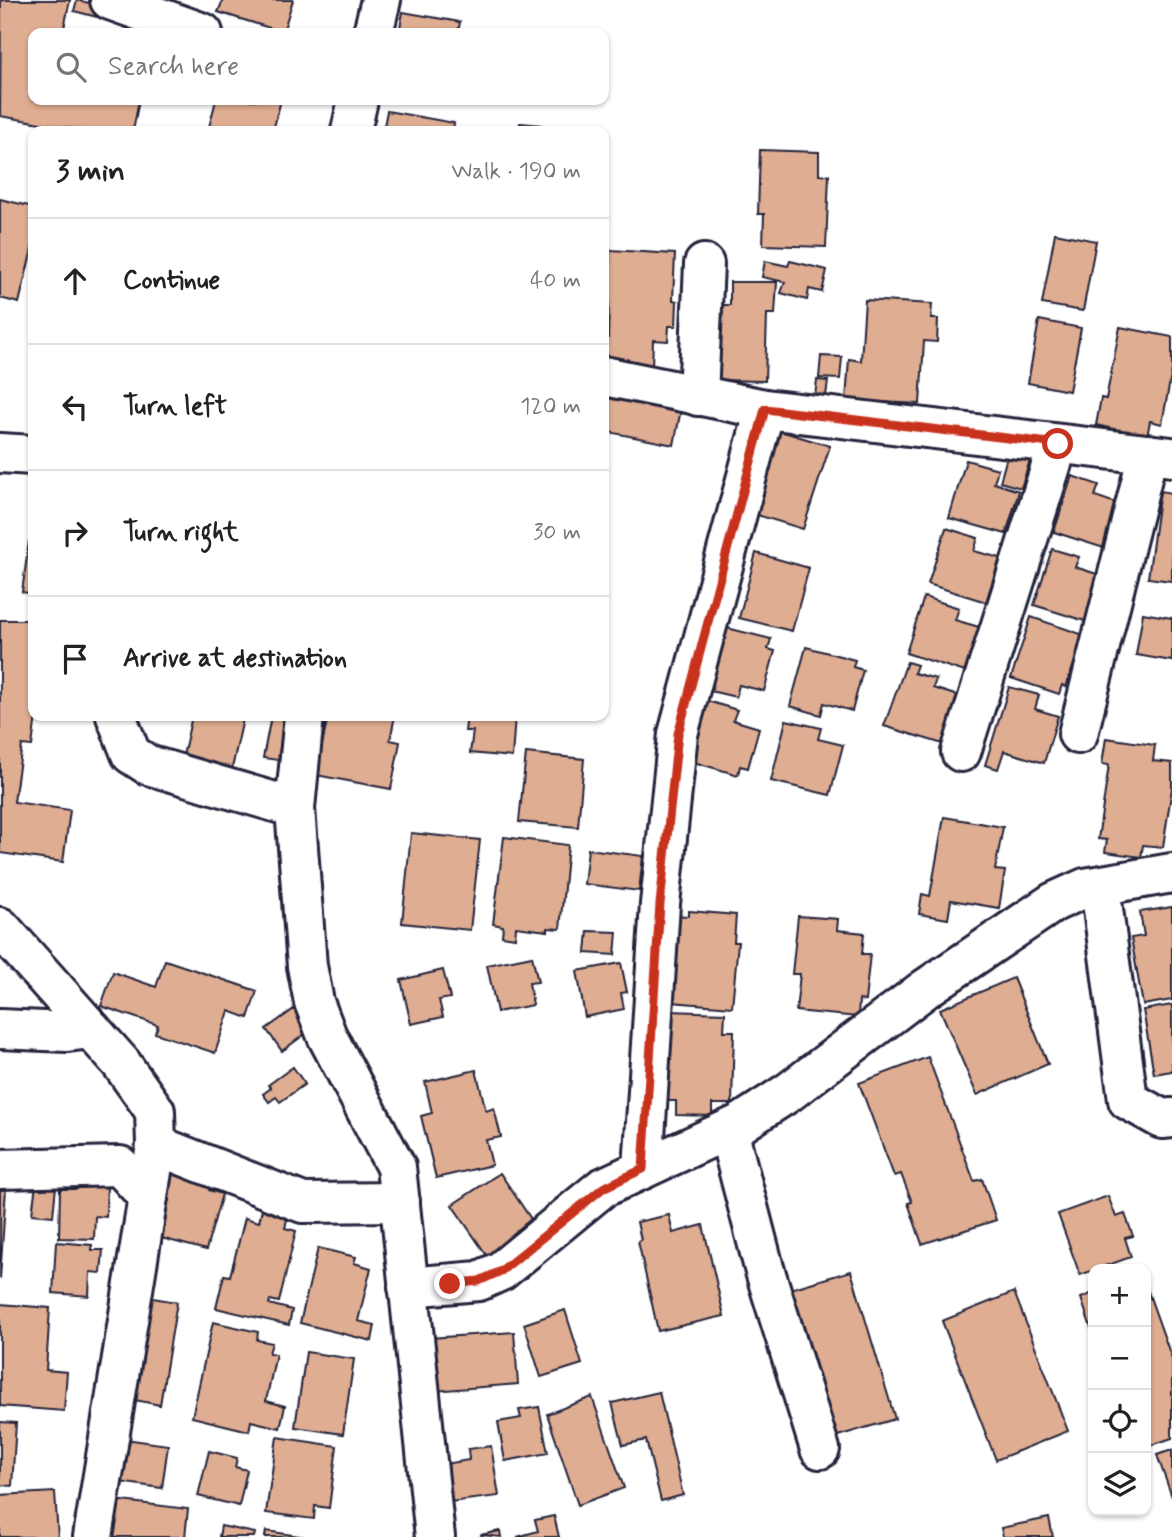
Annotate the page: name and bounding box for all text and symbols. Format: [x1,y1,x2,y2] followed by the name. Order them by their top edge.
[28,28,609,105] search box
[52,48,90,86] icon: search
[108,50,239,84] text: Search here
[56,152,125,191] text: 3 min
[451,157,581,187] text: Walk · 190 m
[56,262,94,300] icon: ahead
[123,264,220,298] text: Continue
[530,266,581,296] text: 40 m
[56,388,94,426] icon: left
[123,390,227,424] text: Turn left
[520,392,581,422] text: 120 m
[1042,428,1073,459] route start
[56,514,94,552] icon: right
[123,516,239,550] text: Turn right
[533,518,581,548] text: 30 m
[56,640,94,678] icon: arrive
[123,642,347,676] text: Arrive at destination
[1088,1264,1151,1516] map controls
[1088,1264,1151,1327] button: +
[434,1268,465,1299] route end
[1088,1327,1151,1390] button: −
[1088,1390,1151,1453] button: locate
[1088,1453,1151,1516] button: layers

